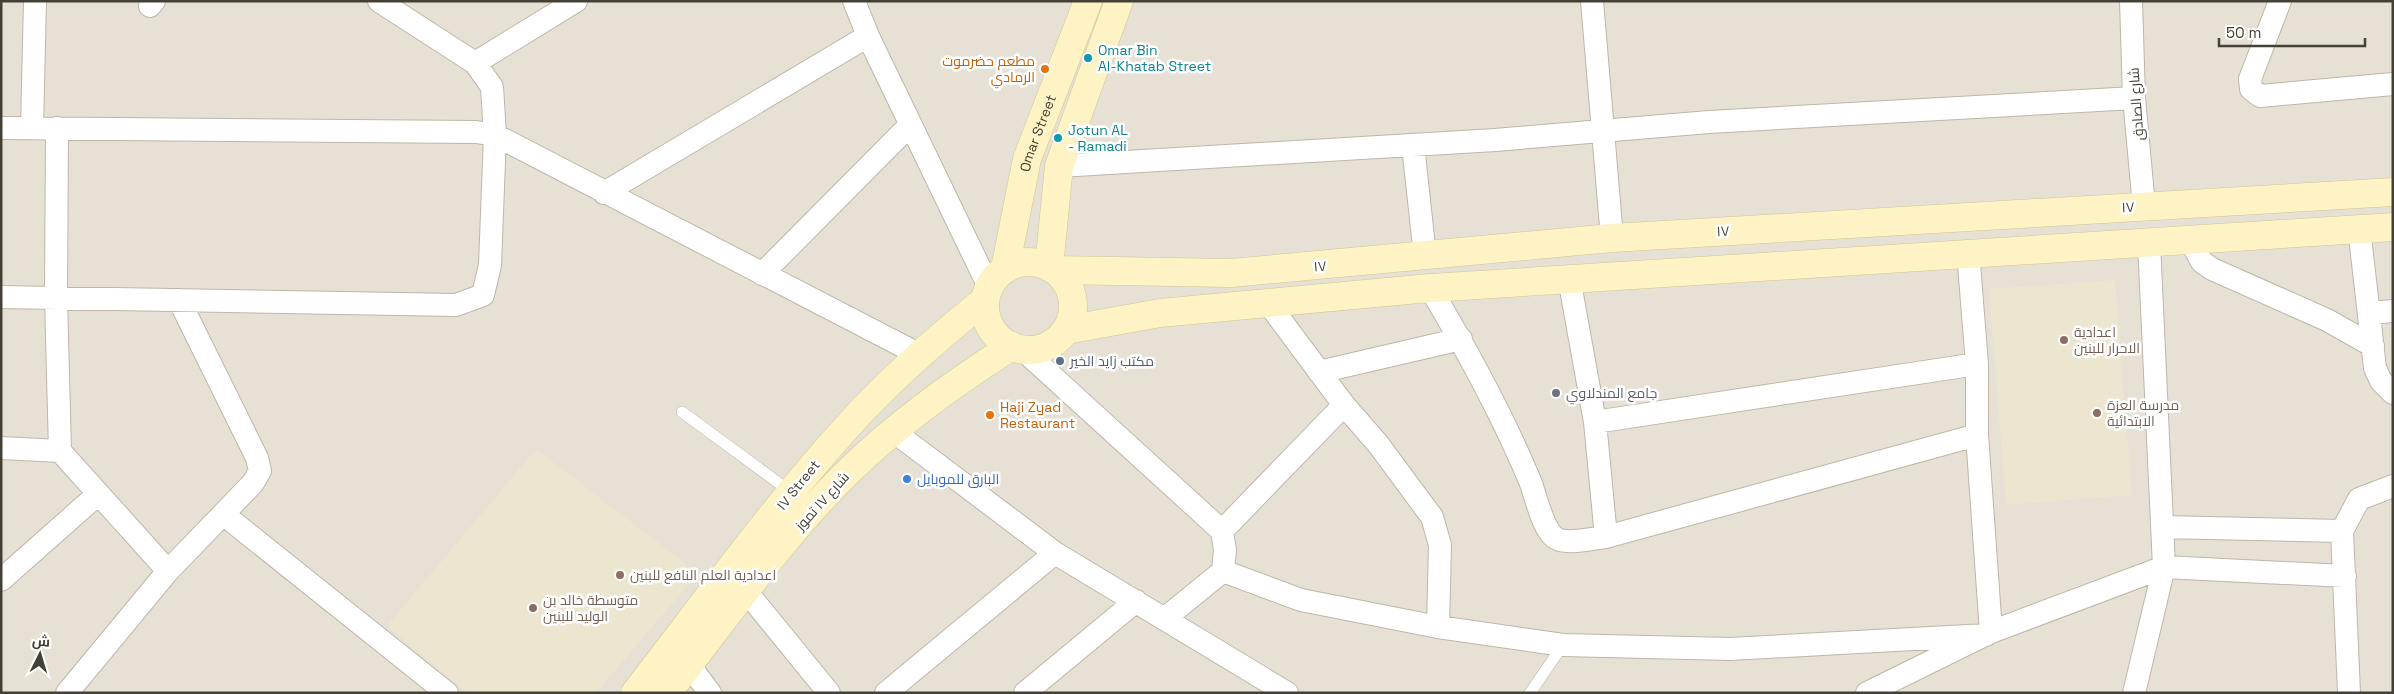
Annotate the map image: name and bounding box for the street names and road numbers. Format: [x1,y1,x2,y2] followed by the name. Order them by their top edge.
[2124,67,2148,141] street label: شارع الصادق
[1016,92,1060,173] street label: Omar Street
[2121,198,2135,216] street label: ١٧
[1716,222,1730,240] street label: ١٧
[1313,256,1328,276] street label: ١٧
[772,456,824,514] street label: ١٧ Street
[790,468,853,535] street label: شارع ١٧ تموز

